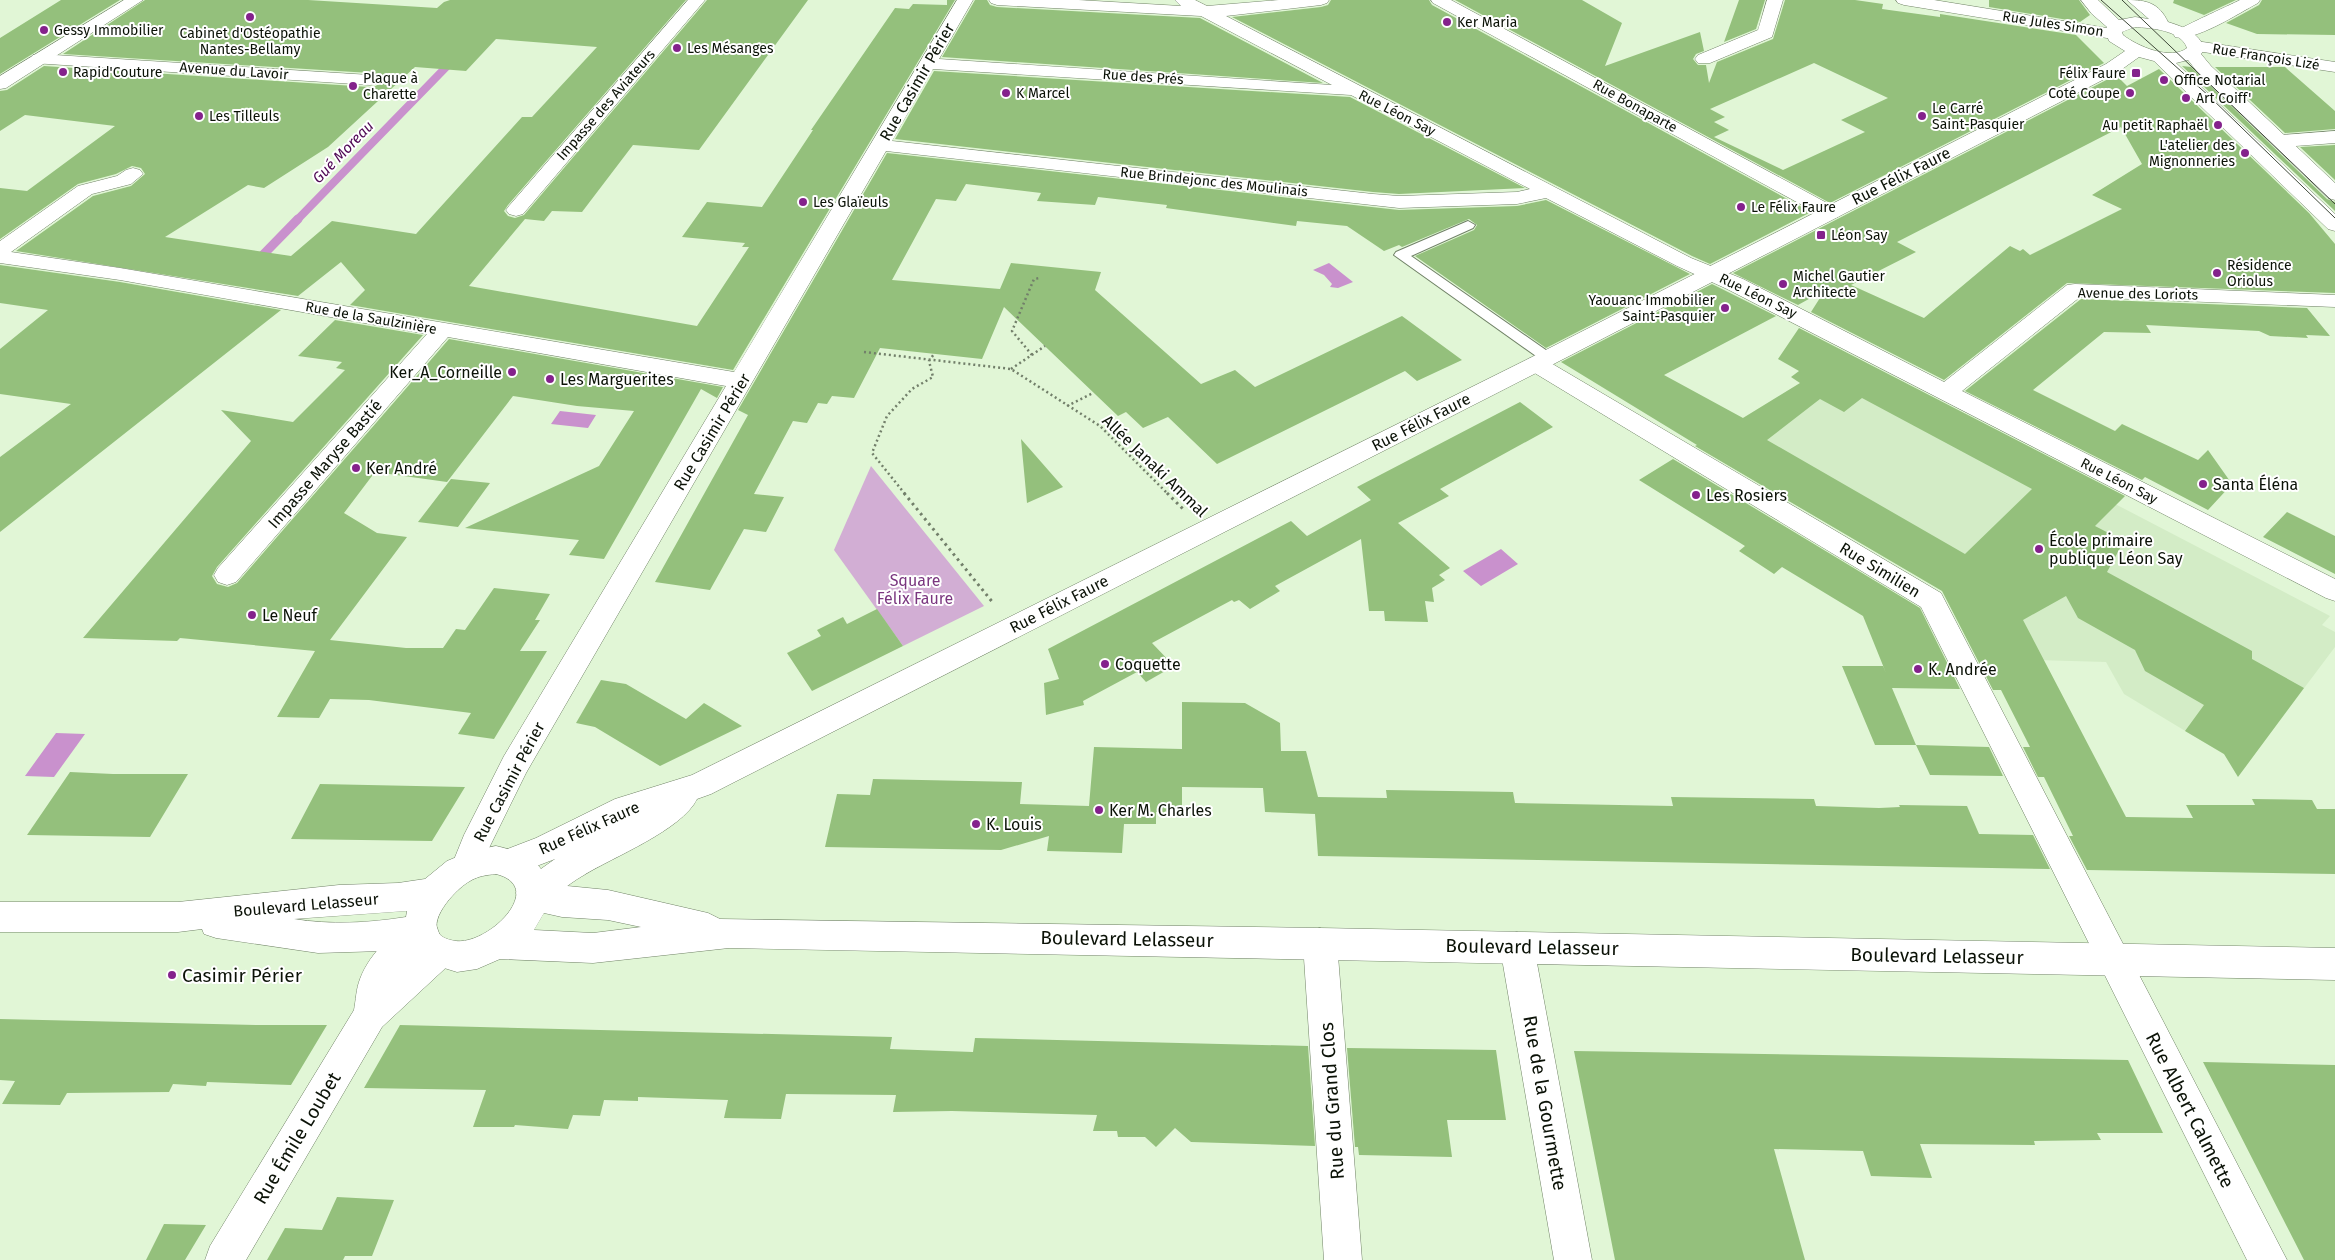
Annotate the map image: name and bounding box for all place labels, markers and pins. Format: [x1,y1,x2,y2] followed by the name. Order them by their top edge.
[244,11,256,23] marker: Cabinet d'Ostéopathie Nantes-Bellamy
[1457,14,1517,31] place label: Ker Maria
[1441,16,1453,28] marker: Ker Maria
[54,22,164,39] place label: Gessy Immobilier
[38,24,50,36] marker: Gessy Immobilier
[179,25,321,58] place label: Cabinet d'Ostéopathie Nantes-Bellamy
[687,40,774,57] place label: Les Mésanges
[671,42,683,54] marker: Les Mésanges
[73,64,162,81] place label: Rapid'Couture
[2059,65,2126,82] place label: Félix Faure
[57,66,69,78] marker: Rapid'Couture
[2130,67,2142,79] marker: Félix Faure
[363,70,418,103] place label: Plaque à Charette
[2174,72,2265,89] place label: Office Notarial
[2158,74,2170,86] marker: Office Notarial
[347,80,359,92] marker: Plaque à Charette
[1016,85,1070,102] place label: K Marcel
[2048,85,2120,102] place label: Coté Coupe
[1000,87,1012,99] marker: K Marcel
[2124,87,2136,99] marker: Coté Coupe
[2196,90,2251,107] place label: Art Coiff'
[2180,92,2192,104] marker: Art Coiff'
[1932,100,2025,133] place label: Le Carré Saint-Pasquier
[209,108,280,125] place label: Les Tilleuls
[193,110,205,122] marker: Les Tilleuls
[1916,110,1928,122] marker: Le Carré Saint-Pasquier
[2103,117,2208,134] place label: Au petit Raphaël
[2212,119,2224,131] marker: Au petit Raphaël
[2149,137,2235,170] place label: L'atelier des Mignonneries
[2239,147,2251,159] marker: L'atelier des Mignonneries
[813,194,889,211] place label: Les Glaïeuls
[797,196,809,208] marker: Les Glaïeuls
[1751,199,1836,216] place label: Le Félix Faure
[1735,201,1747,213] marker: Le Félix Faure
[1831,227,1887,244] place label: Léon Say
[1815,229,1827,241] marker: Léon Say
[2227,257,2292,290] place label: Résidence Oriolus
[2211,267,2223,279] marker: Résidence Oriolus
[1793,268,1885,301] place label: Michel Gautier Architecte
[1777,278,1789,290] marker: Michel Gautier Architecte
[1589,292,1716,325] place label: Yaouanc Immobilier Saint-Pasquier
[1719,302,1731,314] marker: Yaouanc Immobilier Saint-Pasquier
[389,363,502,382] place label: Ker_A_Corneille
[506,366,518,378] marker: Ker_A_Corneille
[560,370,674,389] place label: Les Marguerites
[544,373,556,385] marker: Les Marguerites
[366,459,437,478] place label: Ker André
[350,462,362,474] marker: Ker André
[2213,474,2298,494] place label: Santa Éléna
[2197,478,2209,490] marker: Santa Éléna
[1706,486,1787,505] place label: Les Rosiers
[1690,489,1702,501] marker: Les Rosiers
[2049,530,2183,568] place label: École primaire publique Léon Say
[2033,543,2045,555] marker: École primaire publique Léon Say
[262,606,318,625] place label: Le Neuf
[246,609,258,621] marker: Le Neuf
[1115,655,1181,674] place label: Coquette
[1099,658,1111,670] marker: Coquette
[1928,660,1997,679] place label: K. Andrée
[1912,663,1924,675] marker: K. Andrée
[1109,801,1212,820] place label: Ker M. Charles
[1093,804,1105,816] marker: Ker M. Charles
[986,815,1042,834] place label: K. Louis
[970,818,982,830] marker: K. Louis
[182,964,303,987] place label: Casimir Périer
[166,969,178,981] marker: Casimir Périer

